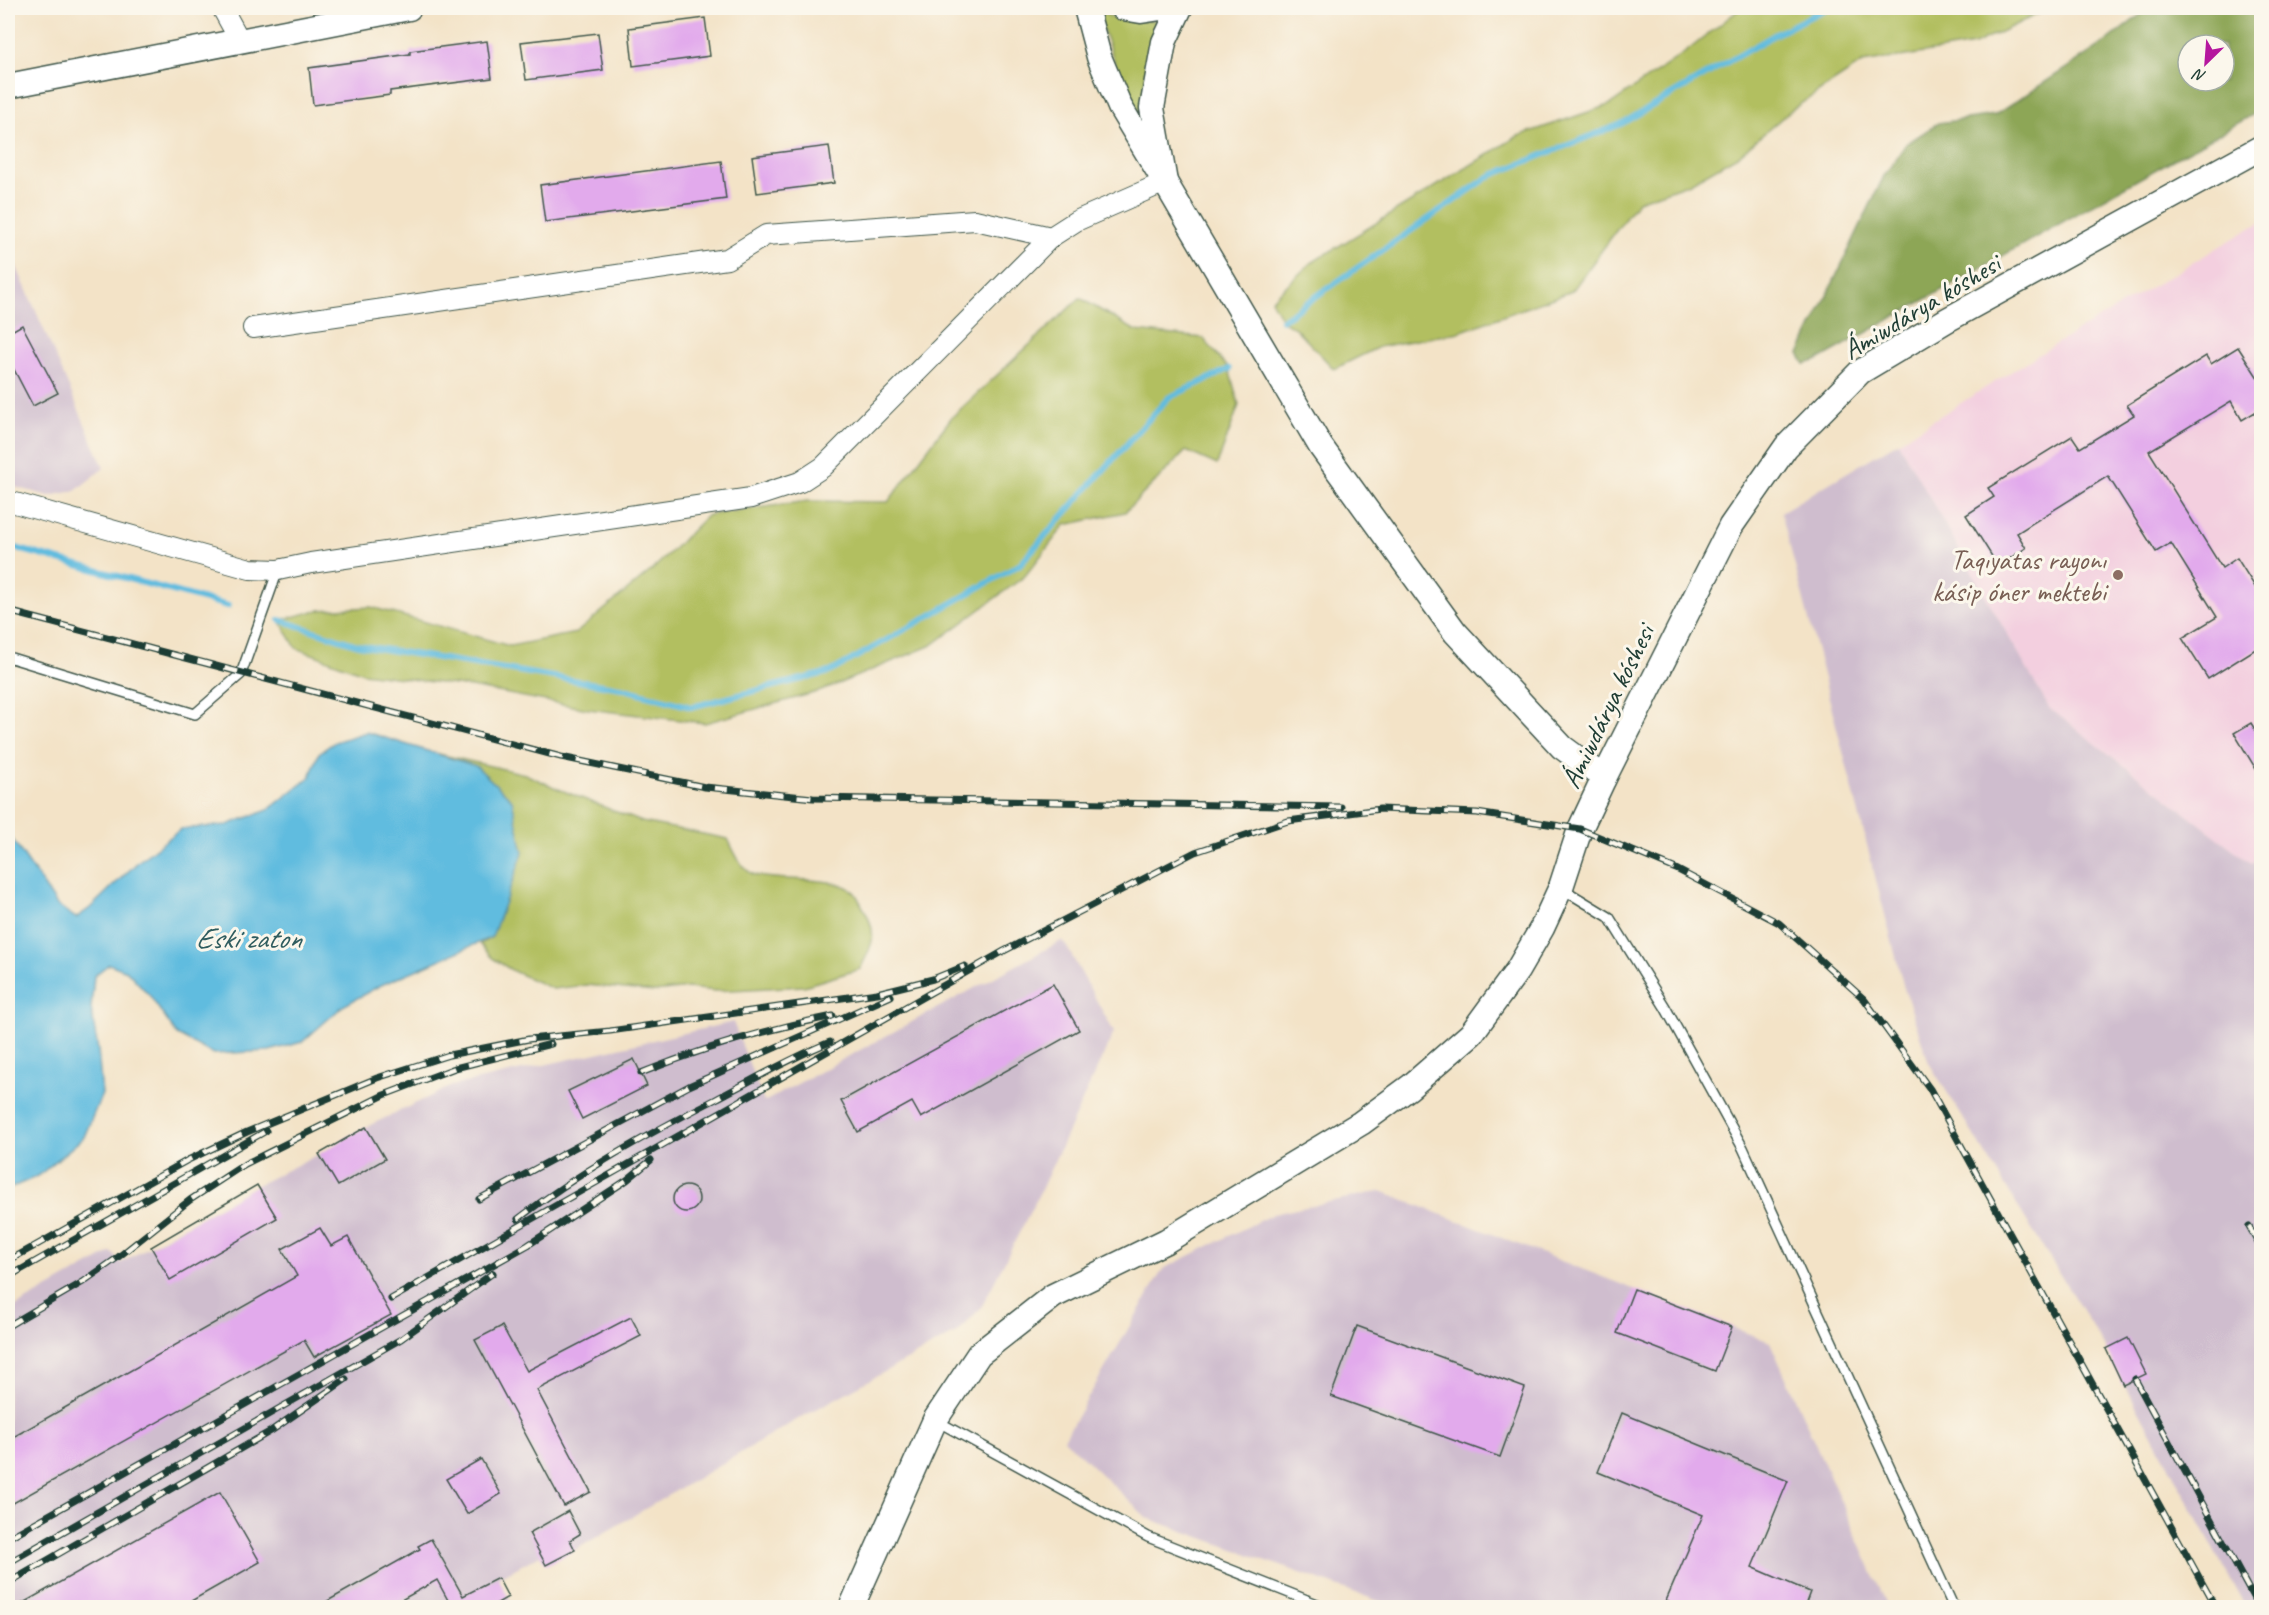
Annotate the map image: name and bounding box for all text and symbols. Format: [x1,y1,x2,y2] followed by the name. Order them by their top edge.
[2176,33,2236,93] north arrow
[2189,63,2209,87] text: N
[1836,244,2010,367] street label: Ámiwdárya kóshesi
[1932,542,2110,609] place label: Taqıyatas rayonı kásip óner mektebi
[2111,568,2125,582] marker: Taqıyatas rayonı kásip óner mektebi
[1553,615,1664,794] street label: Ámiwdárya kóshesi
[195,919,303,957] water label: Eski zaton

